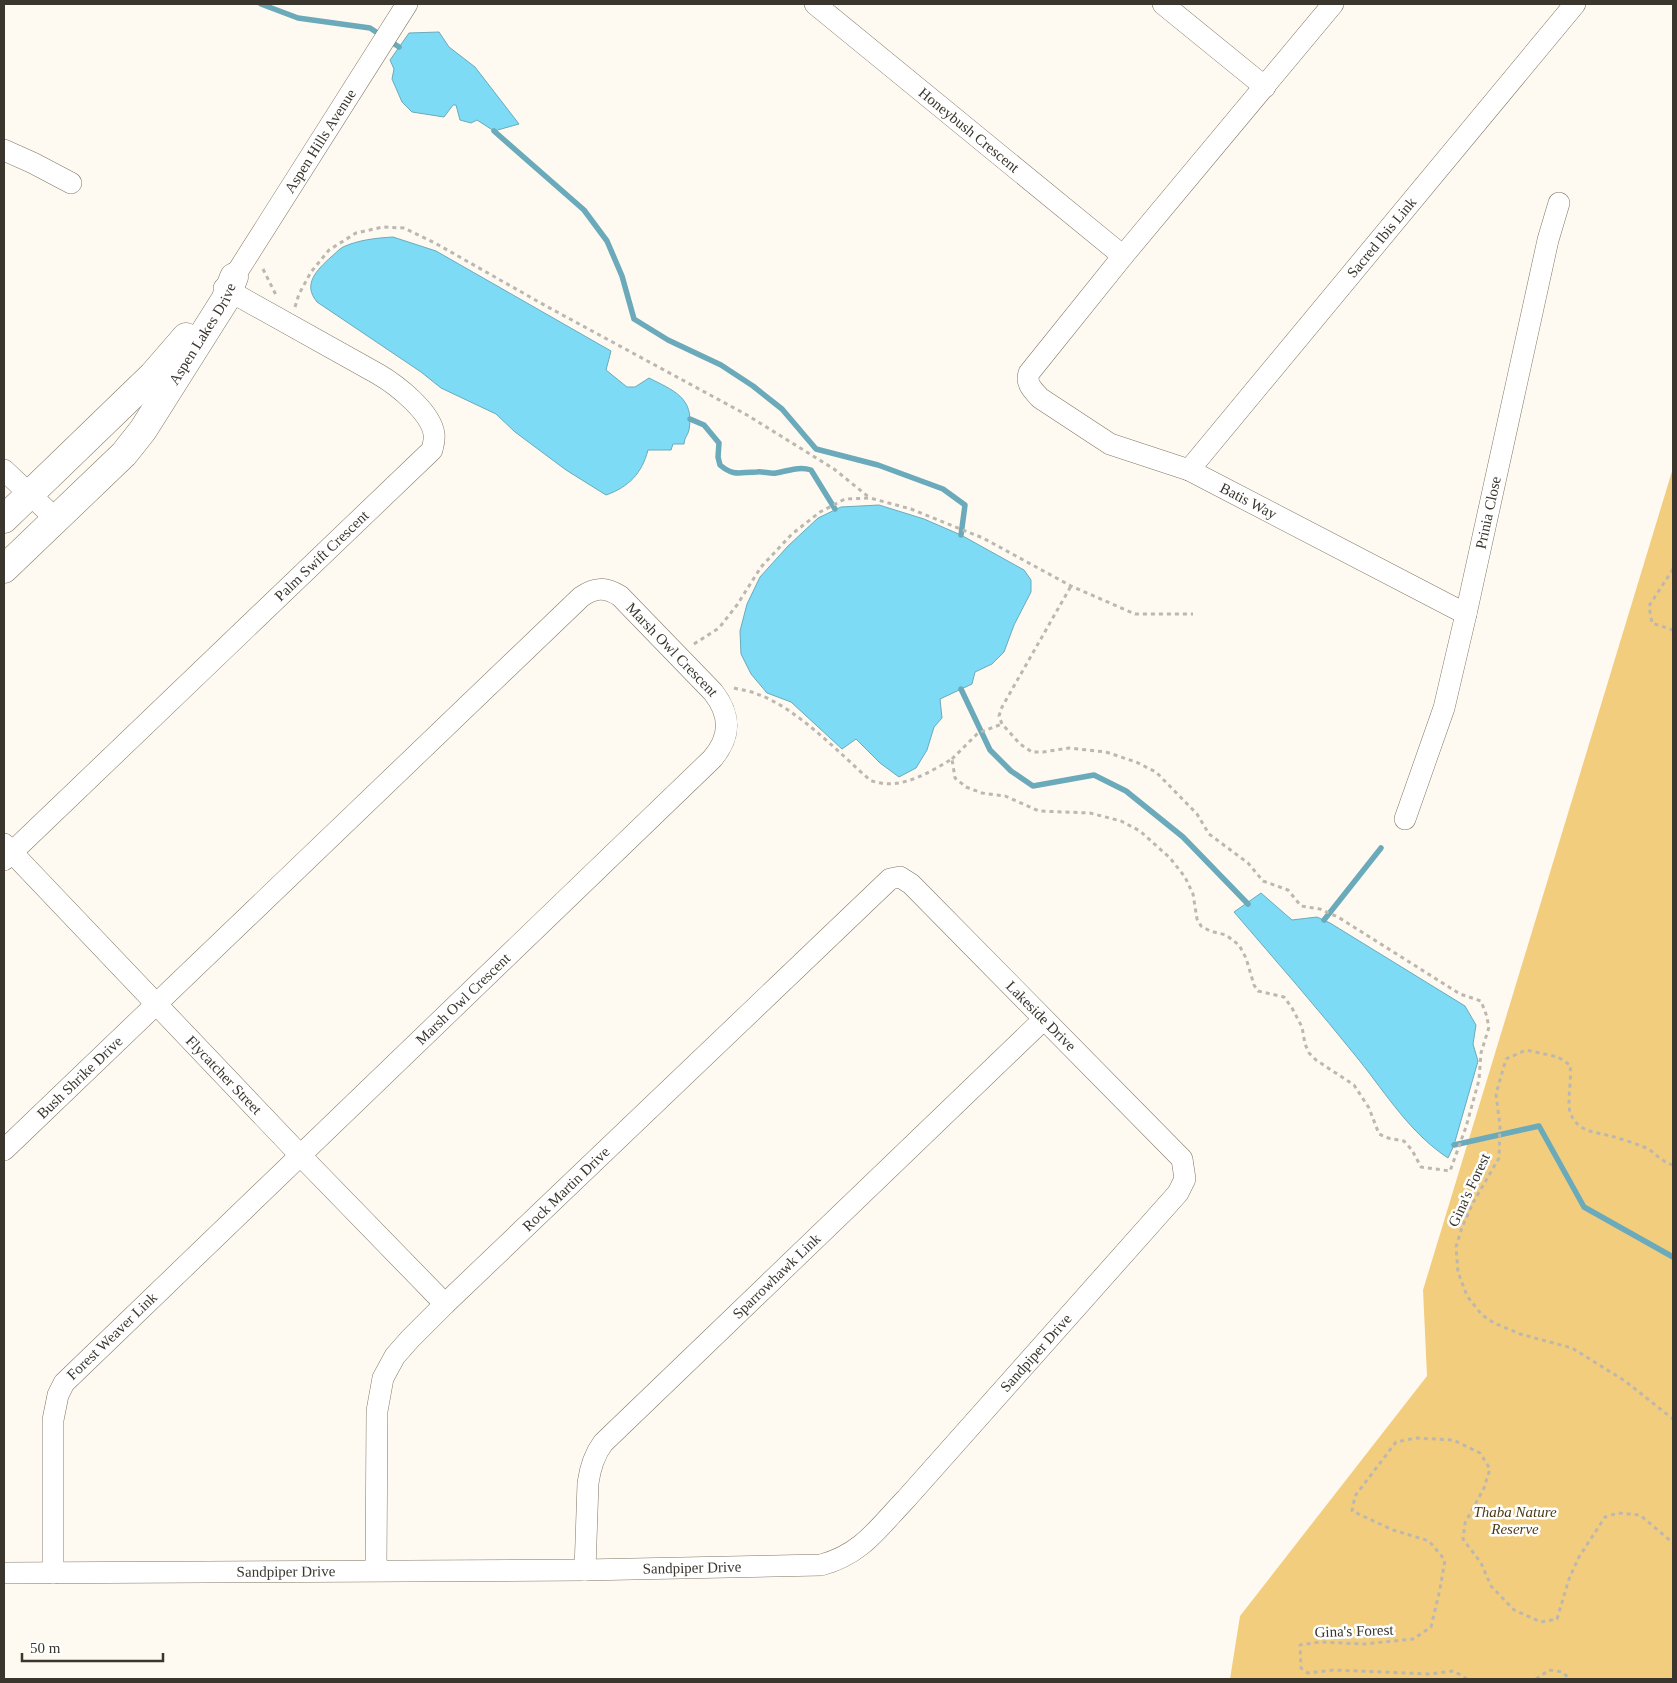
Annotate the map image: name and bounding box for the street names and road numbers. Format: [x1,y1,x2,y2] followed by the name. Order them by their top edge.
[916,84,1023,176] street label: Honeybush Crescent
[281,86,359,196] street label: Aspen Hills Avenue
[1344,194,1420,281] street label: Sacred Ibis Link
[166,281,239,388] street label: Aspen Lakes Drive
[1473,475,1504,550] street label: Prinia Close
[1217,480,1280,522] street label: Batis Way
[272,507,372,604] street label: Palm Swift Crescent
[623,599,722,700] street label: Marsh Owl Crescent
[413,950,514,1048] street label: Marsh Owl Crescent
[1003,978,1079,1054] street label: Lakeside Drive
[34,1033,126,1122] street label: Bush Shrike Drive
[183,1033,266,1118] street label: Flycatcher Street
[519,1143,613,1234] street label: Rock Martin Drive
[1445,1150,1493,1229] street label: Gina's Forest
[729,1230,824,1322] street label: Sparrowhawk Link
[64,1289,161,1383] street label: Forest Weaver Link
[997,1310,1075,1395] street label: Sandpiper Drive
[642,1559,742,1577] street label: Sandpiper Drive
[237,1563,336,1580] street label: Sandpiper Drive
[1314,1622,1395,1640] street label: Gina's Forest

